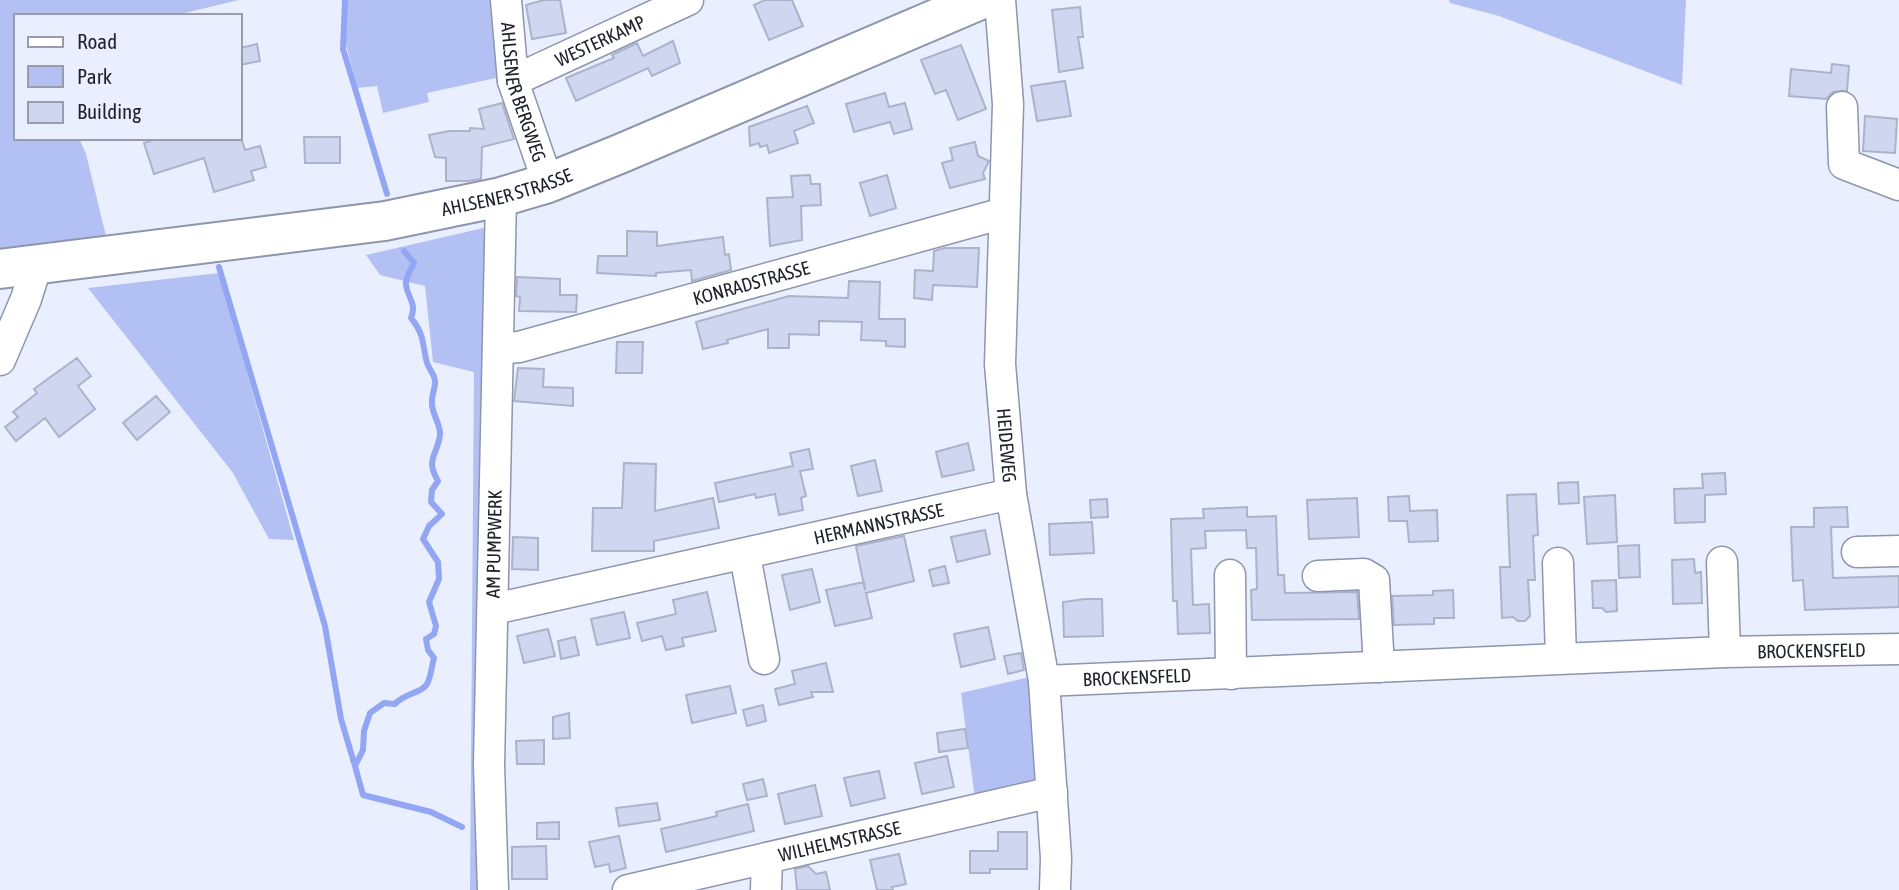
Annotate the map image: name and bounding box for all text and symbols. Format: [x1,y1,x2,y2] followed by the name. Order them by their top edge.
[552,10,649,71] street label: WESTERKAMP
[14,14,242,140] legend
[497,21,551,165] street label: AHLSENER BERGWEG
[77,29,117,53] text: Road
[77,64,112,88] text: Park
[77,99,141,123] text: Building
[439,163,575,220] street label: AHLSENER STRASSE
[691,256,812,309] street label: KONRADSTRASSE
[993,407,1021,483] street label: HEIDEWEG
[482,489,506,598] street label: AM PUMPWERK
[812,498,946,549] street label: HERMANNSTRASSE
[1757,639,1866,662] street label: BROCKENSFELD
[1082,664,1192,690] street label: BROCKENSFELD
[776,816,903,866] street label: WILHELMSTRASSE

